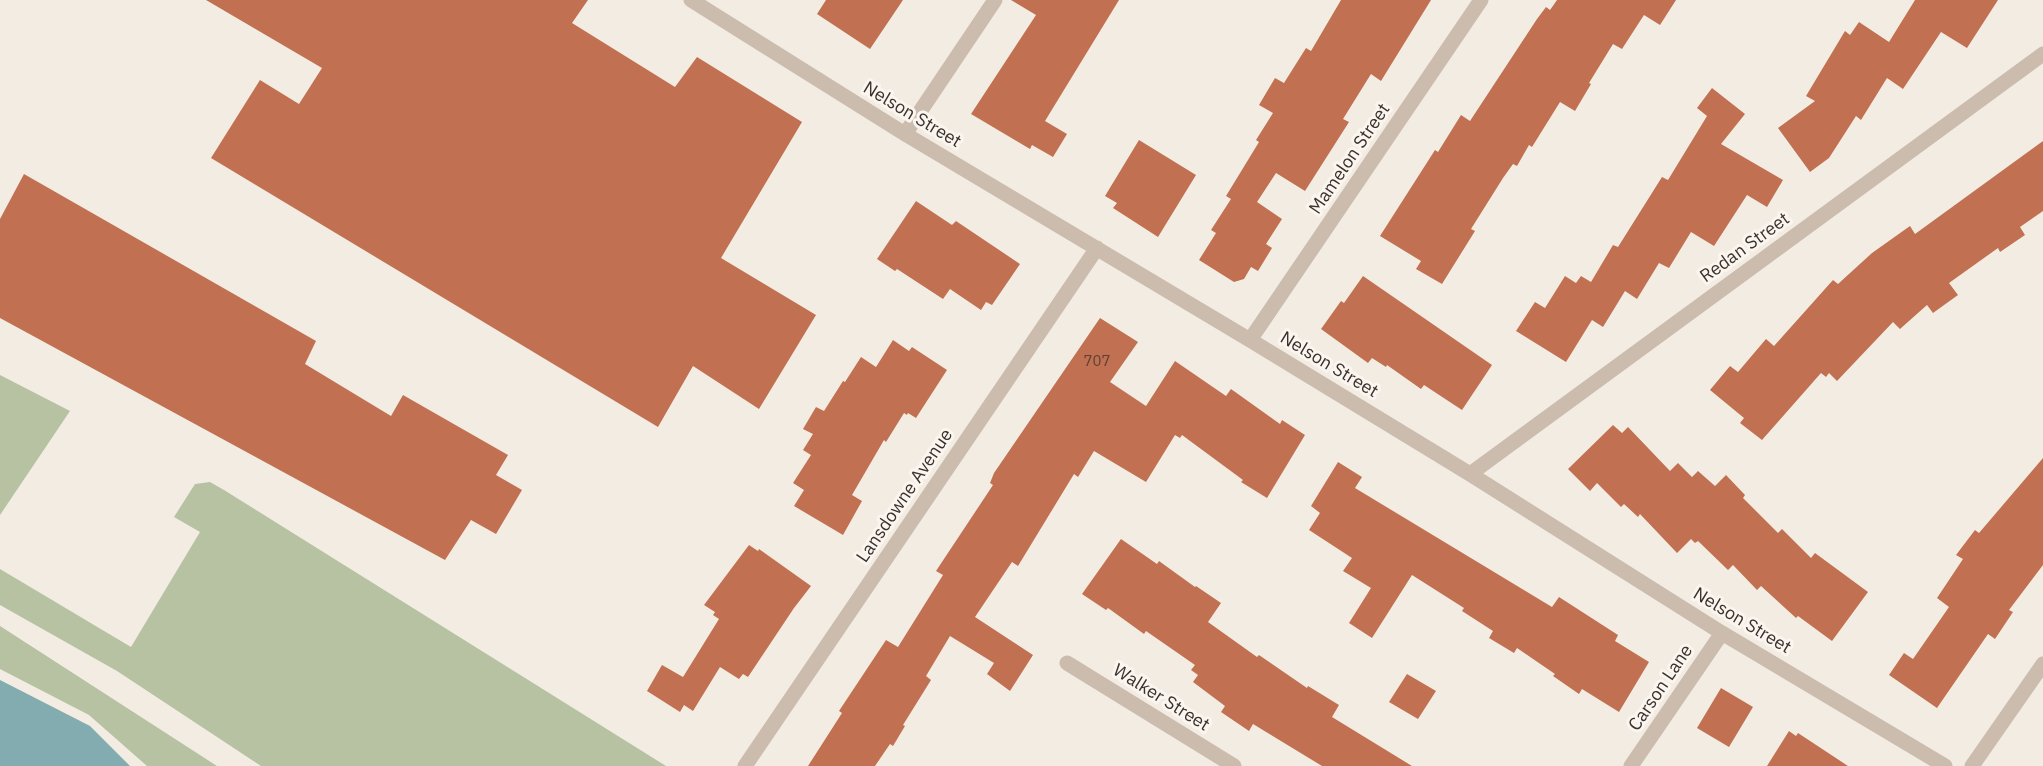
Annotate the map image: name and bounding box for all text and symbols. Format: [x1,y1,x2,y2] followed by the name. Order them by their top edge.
[859,77,965,153] street label: Nelson Street
[1305,100,1395,218] street label: Mamelon Street
[1696,208,1794,288] street label: Redan Street
[1276,327,1382,403] street label: Nelson Street
[1084,353,1110,371] house number: 707
[852,425,958,567] street label: Lansdowne Avenue
[1689,583,1795,659] street label: Nelson Street
[1624,641,1698,735] street label: Carson Lane
[1109,660,1213,736] street label: Walker Street

